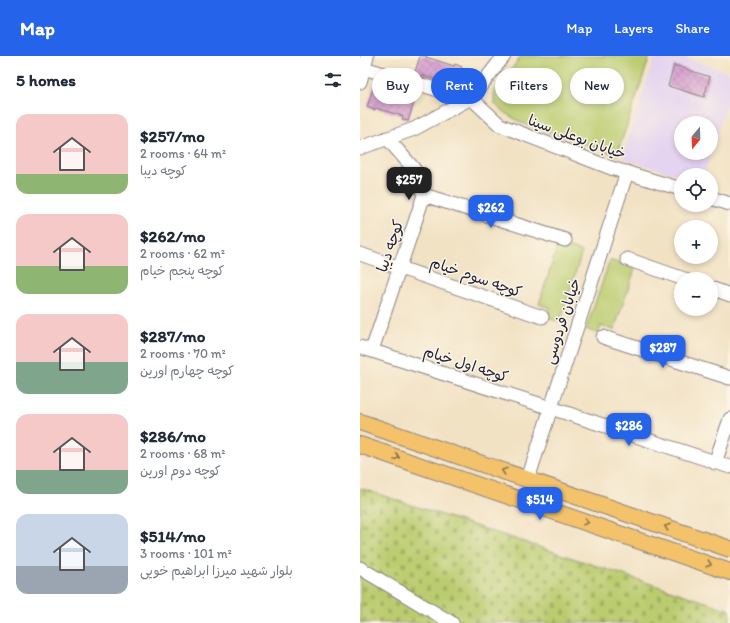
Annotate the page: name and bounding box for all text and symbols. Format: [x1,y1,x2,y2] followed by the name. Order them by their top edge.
[20,17,55,40] text: Map
[567,20,592,37] text: Map
[614,20,653,37] text: Layers
[675,20,710,37] text: Share
[372,68,423,104] chip: Buy
[431,68,487,104] chip: Rent
[495,68,562,104] chip: Filters
[570,68,624,104] chip: New
[322,69,344,91] icon: filters
[16,70,76,90] text: 5 homes
[525,111,628,164] street label: خیابان بوعلی سینا
[674,116,718,160] north arrow
[674,116,718,316] map controls
[140,126,205,146] text: $257/mo
[48,130,96,178] icon: home
[140,146,226,161] text: 2 rooms · 64 m²
[140,163,187,178] text: کوچه دیبا
[385,167,433,201] pin: $257
[674,168,718,212] button: locate
[396,172,422,187] text: $257
[467,195,515,229] pin: $262
[477,200,505,215] text: $262
[373,217,408,275] street label: کوچه دیبا
[674,220,718,264] button: +
[140,226,206,246] text: $262/mo
[48,230,96,278] icon: home
[140,246,225,261] text: 2 rooms · 62 m²
[427,253,524,304] street label: کوچه سوم خیام
[140,263,224,278] text: کوچه پنجم خیام
[674,272,718,316] button: −
[540,276,585,366] street label: خیابان فردوسی
[140,326,205,346] text: $287/mo
[48,330,96,378] icon: home
[639,335,687,369] pin: $287
[649,340,677,355] text: $287
[421,342,511,388] street label: کوچه اول خیام
[140,346,226,361] text: 2 rooms · 70 m²
[140,363,234,378] text: کوچه چهارم اورین
[605,413,653,447] pin: $286
[615,418,643,433] text: $286
[140,426,206,446] text: $286/mo
[48,430,96,478] icon: home
[140,446,225,461] text: 2 rooms · 68 m²
[393,452,400,461] one-way arrow
[140,463,221,478] text: کوچه دوم اورین
[501,467,508,476] one-way arrow
[516,487,564,521] pin: $514
[526,492,554,507] text: $514
[582,517,589,526] one-way arrow
[663,523,670,532] one-way arrow
[140,526,206,546] text: $514/mo
[48,530,96,578] icon: home
[140,546,232,561] text: 3 rooms · 101 m²
[705,560,712,568] one-way arrow
[140,563,293,578] text: بلوار شهید میرزا ابراهیم خویی

